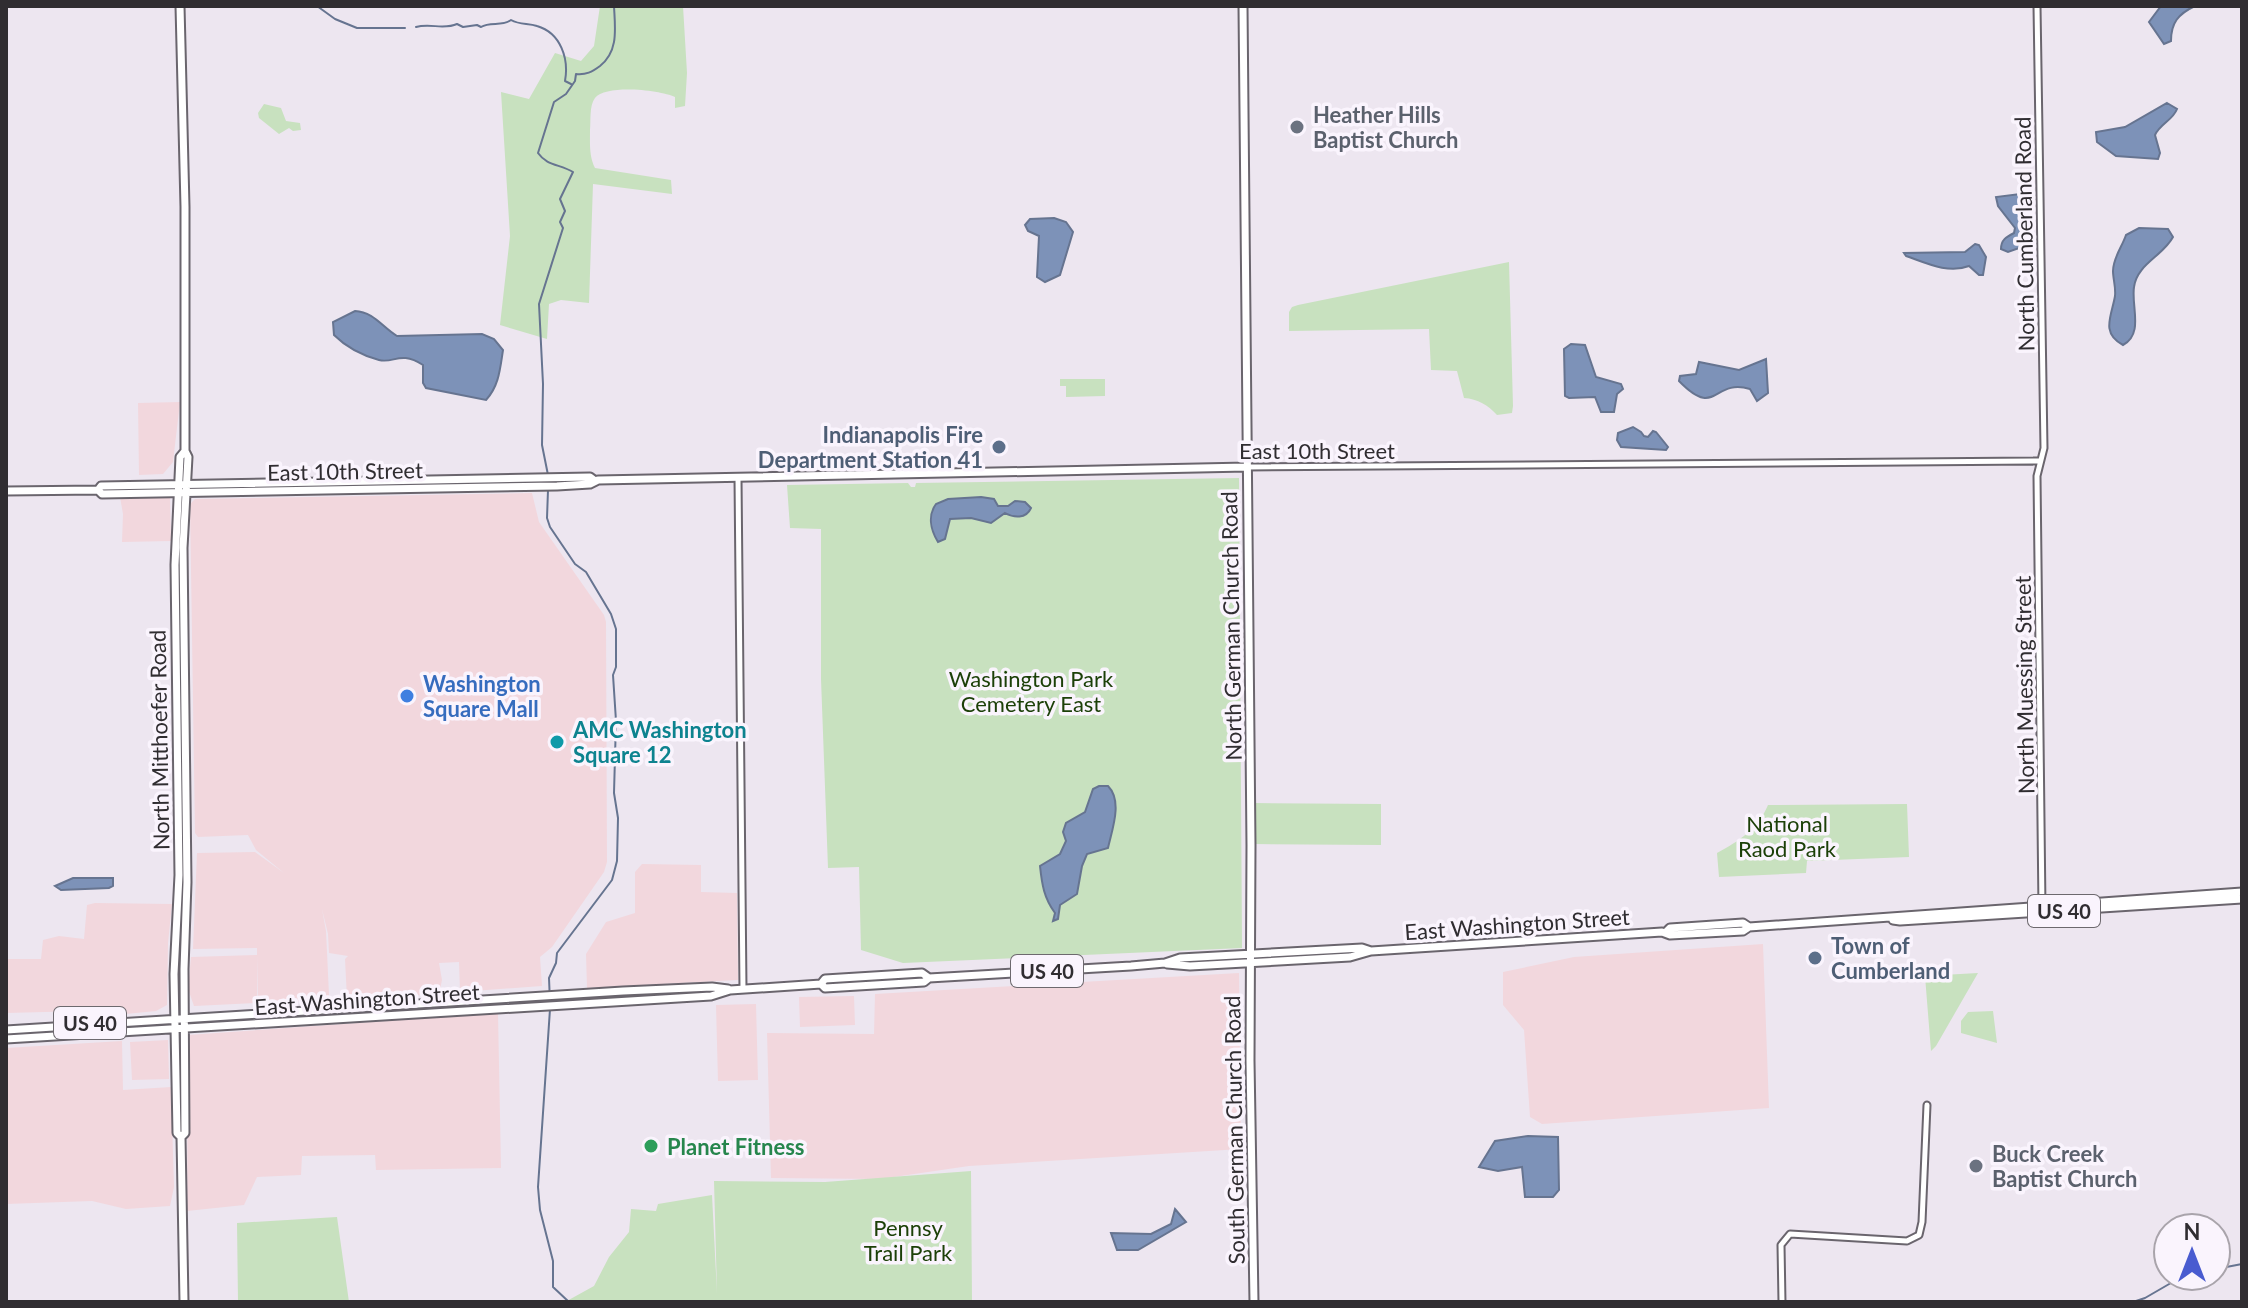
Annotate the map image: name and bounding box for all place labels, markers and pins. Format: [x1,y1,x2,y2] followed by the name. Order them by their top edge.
[1313,101,1458,153] place label: Heather Hills Baptist Church
[1288,118,1306,136] marker: Heather Hills Baptist Church
[758,421,983,473] place label: Indianapolis Fire Department Station 41
[990,438,1008,456] marker: Indianapolis Fire Department Station 41
[423,670,541,722] place label: Washington Square Mall
[398,687,416,705] marker: Washington Square Mall
[572,716,747,768] place label: AMC Washington Square 12
[548,733,566,751] marker: AMC Washington Square 12
[1831,932,1950,984] place label: Town of Cumberland
[1806,949,1824,967] marker: Town of Cumberland
[667,1133,805,1160] place label: Planet Fitness
[642,1137,660,1155] marker: Planet Fitness
[1992,1140,2137,1192] place label: Buck Creek Baptist Church
[1967,1157,1985,1175] marker: Buck Creek Baptist Church

